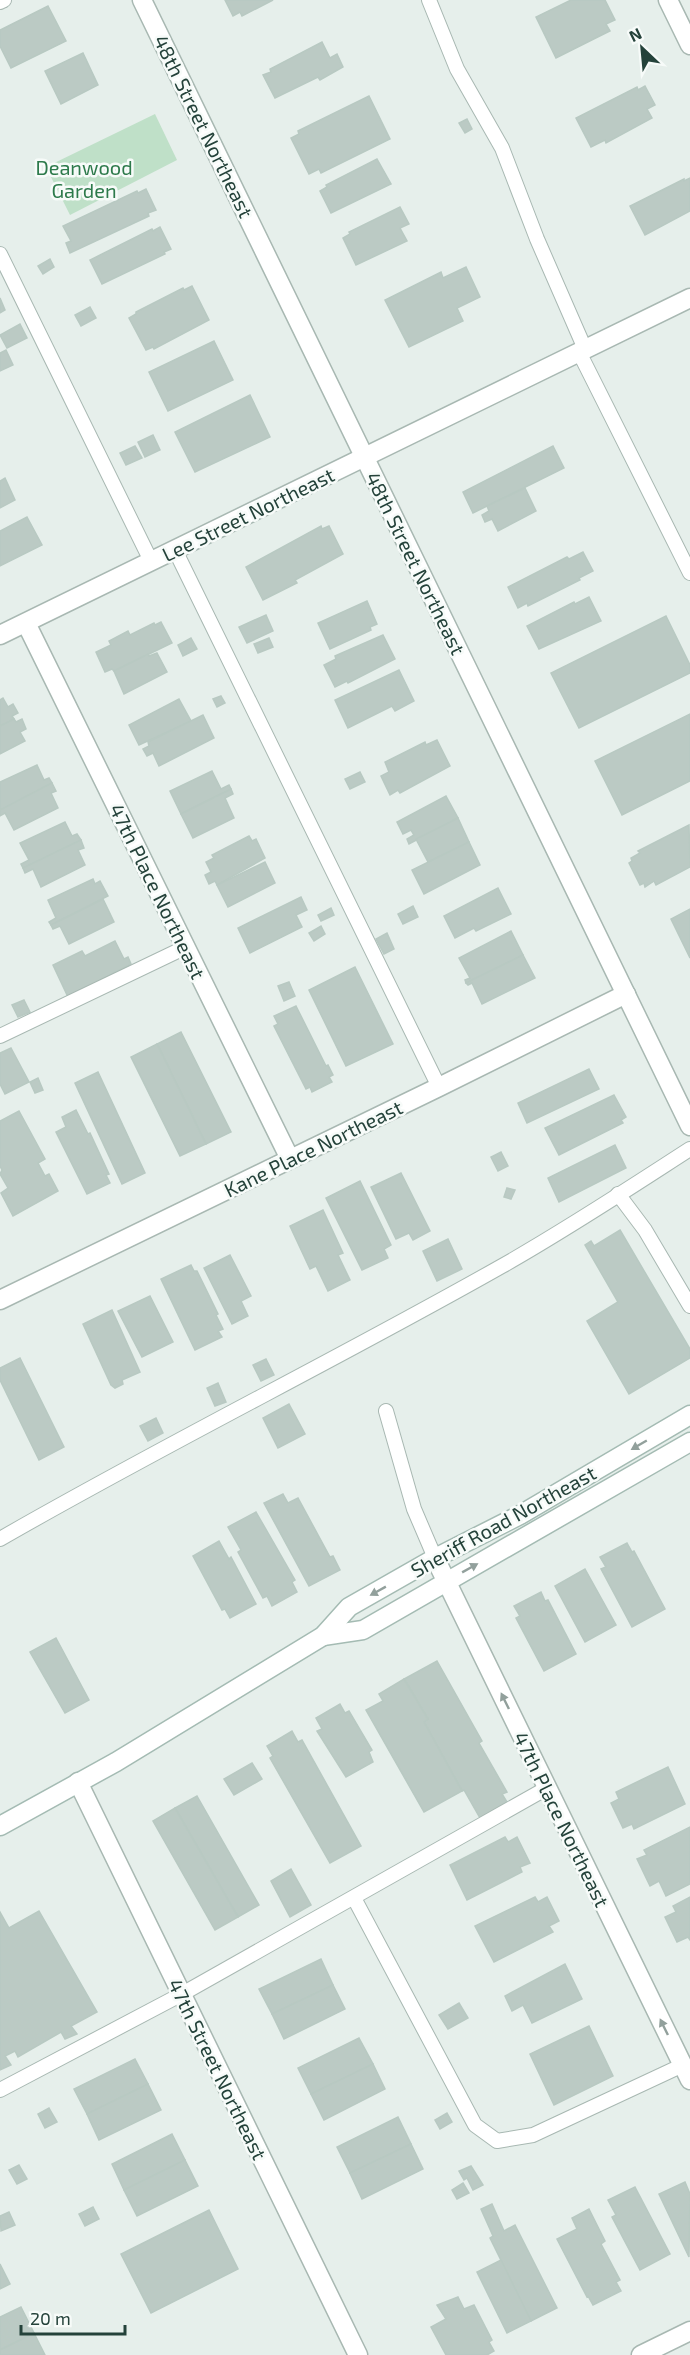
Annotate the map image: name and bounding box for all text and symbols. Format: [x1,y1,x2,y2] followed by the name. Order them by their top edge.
[612,18,672,78] north arrow
[626,23,645,45] text: N
[149,31,259,222] street label: 48th Street Northeast
[35,155,133,202] park label: Deanwood Garden
[158,462,338,566] street label: Lee Street Northeast
[361,468,471,659] street label: 48th Street Northeast
[105,799,211,983] street label: 47th Place Northeast
[220,1094,406,1202] street label: Kane Place Northeast
[631,1439,648,1449] one-way arrow
[406,1460,600,1582] street label: Sheriff Road Northeast
[461,1563,478,1573] one-way arrow
[369,1586,386,1596] one-way arrow
[500,1692,510,1710] one-way arrow
[509,1727,615,1911] street label: 47th Place Northeast
[164,1975,272,2164] street label: 47th Street Northeast
[660,2018,670,2036] one-way arrow
[21,2298,124,2336] scale bar
[30,2307,71,2329] text: 20 m

